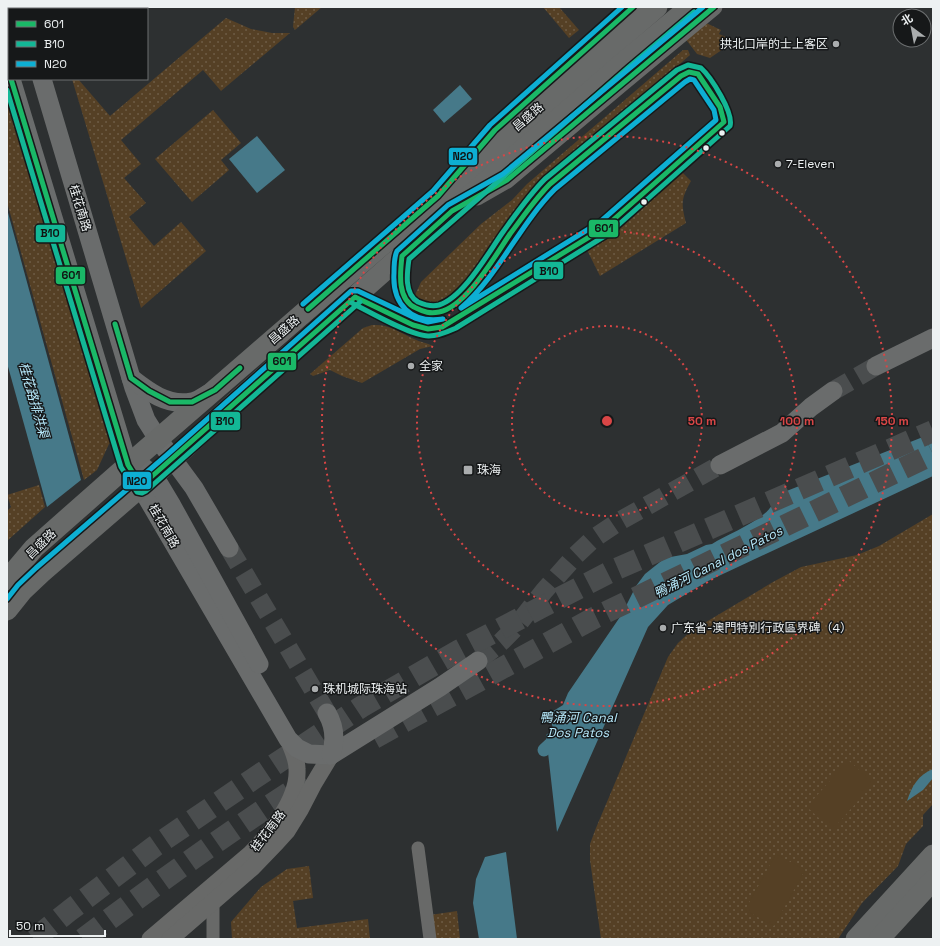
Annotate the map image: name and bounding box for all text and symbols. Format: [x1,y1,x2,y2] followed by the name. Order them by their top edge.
[8,8,148,80] legend
[892,8,932,48] north arrow
[898,11,915,28] text: 北
[44,16,64,32] text: 601
[44,36,65,52] text: B10
[720,36,828,52] place label: 拱北口岸的士上客区
[831,39,841,49] marker: 拱北口岸的士上客区
[44,56,67,72] text: N20
[509,99,547,135] street label: 昌盛路
[717,128,727,138] unlabelled marker
[701,143,711,153] unlabelled marker
[448,147,478,166] line badge: N20
[452,149,474,163] text: N20
[786,156,835,172] place label: 7-Eleven
[773,159,783,169] marker: 7-Eleven
[65,183,95,233] street label: 桂花南路
[639,197,649,207] unlabelled marker
[588,219,619,238] line badge: 601
[595,221,613,235] text: 601
[35,224,66,243] line badge: B10
[40,226,60,240] text: B10
[533,261,564,280] line badge: B10
[539,264,559,278] text: B10
[55,266,86,285] line badge: 601
[62,268,80,282] text: 601
[265,312,303,348] street label: 昌盛路
[267,352,297,371] line badge: 601
[273,354,291,368] text: 601
[419,358,443,374] place label: 全家
[15,360,53,442] water label: 桂花路排洪渠
[406,361,416,371] marker: 全家
[210,411,241,431] line badge: B10
[688,413,716,429] text: 50 m
[780,413,814,429] text: 100 m
[875,413,909,429] text: 150 m
[215,414,235,428] text: B10
[600,414,614,428] centre of rings
[477,462,501,478] place label: 珠海
[462,464,474,476] marker: 珠海
[122,471,152,490] line badge: N20
[126,474,148,488] text: N20
[145,501,183,551] street label: 桂花南路
[651,522,786,602] water label: 鴨涌河 Canal dos Patos
[22,526,60,562] street label: 昌盛路
[671,620,852,636] place label: 广东省-澳門特別行政區界碑（4）
[658,623,668,633] marker: 广东省-澳門特別行政區界碑（4）
[323,681,407,697] place label: 珠机城际珠海站
[310,684,320,694] marker: 珠机城际珠海站
[540,709,618,741] water label: 鴨涌河 Canal Dos Patos
[247,807,289,855] street label: 桂花南路
[10,912,105,938] scale bar
[16,918,44,934] text: 50 m

